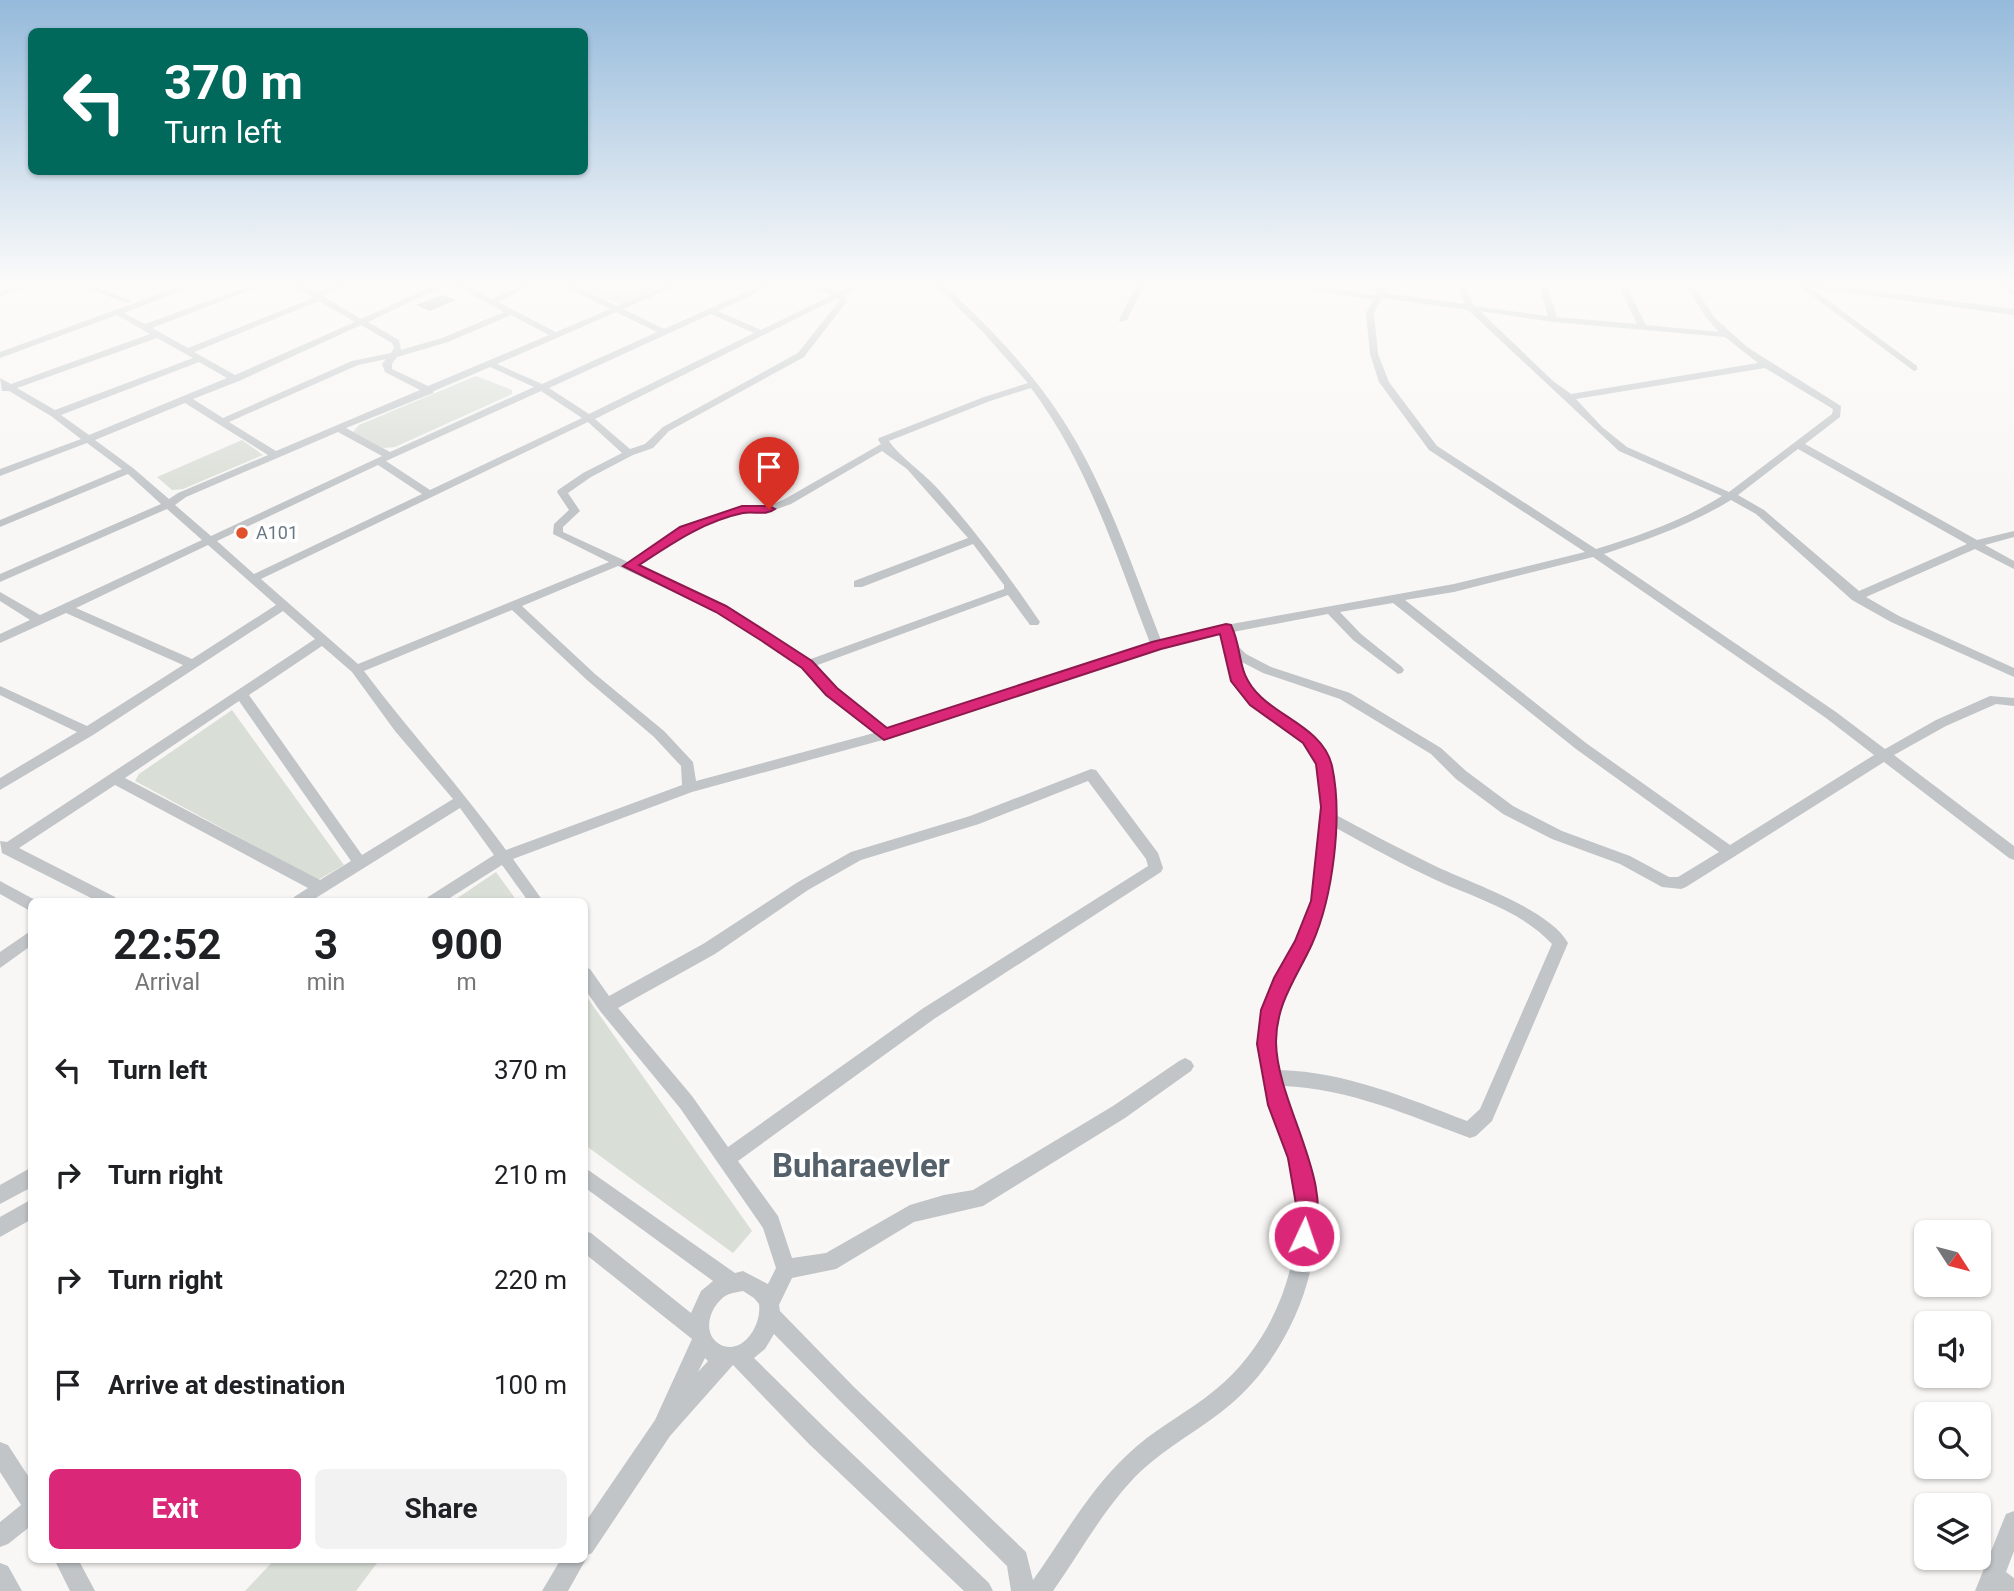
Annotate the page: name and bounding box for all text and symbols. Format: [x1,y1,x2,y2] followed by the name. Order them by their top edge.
[164,54,303,111] text: 370 m
[49,56,140,147] icon: left
[164,113,282,151] text: Turn left
[739,437,799,509] pin
[750,448,788,486] icon: arrive
[256,522,298,543] place label: A101
[234,525,250,541] marker: A101
[113,920,221,969] text: 22:52
[314,920,338,969] text: 3
[430,920,503,969] text: 900
[135,969,200,996] text: Arrival
[307,969,345,996] text: min
[457,969,477,996] text: m
[49,1051,87,1089] icon: left
[108,1055,207,1085] text: Turn left
[494,1055,567,1085] text: 370 m
[772,1146,950,1185] district label: Buharaevler
[49,1156,87,1194] icon: right
[108,1160,223,1190] text: Turn right
[494,1160,567,1190] text: 210 m
[1267,1199,1341,1273] position arrow
[1914,1220,1992,1297] north arrow
[1914,1220,1991,1570] map controls
[49,1261,87,1299] icon: right
[108,1265,223,1295] text: Turn right
[494,1265,567,1295] text: 220 m
[1914,1311,1991,1388] button: sound
[49,1366,87,1404] icon: arrive
[108,1370,345,1400] text: Arrive at destination
[494,1370,567,1400] text: 100 m
[1914,1402,1991,1479] button: search
[49,1469,301,1549] button: Exit
[315,1469,567,1549] button: Share
[1914,1493,1991,1570] button: layers

